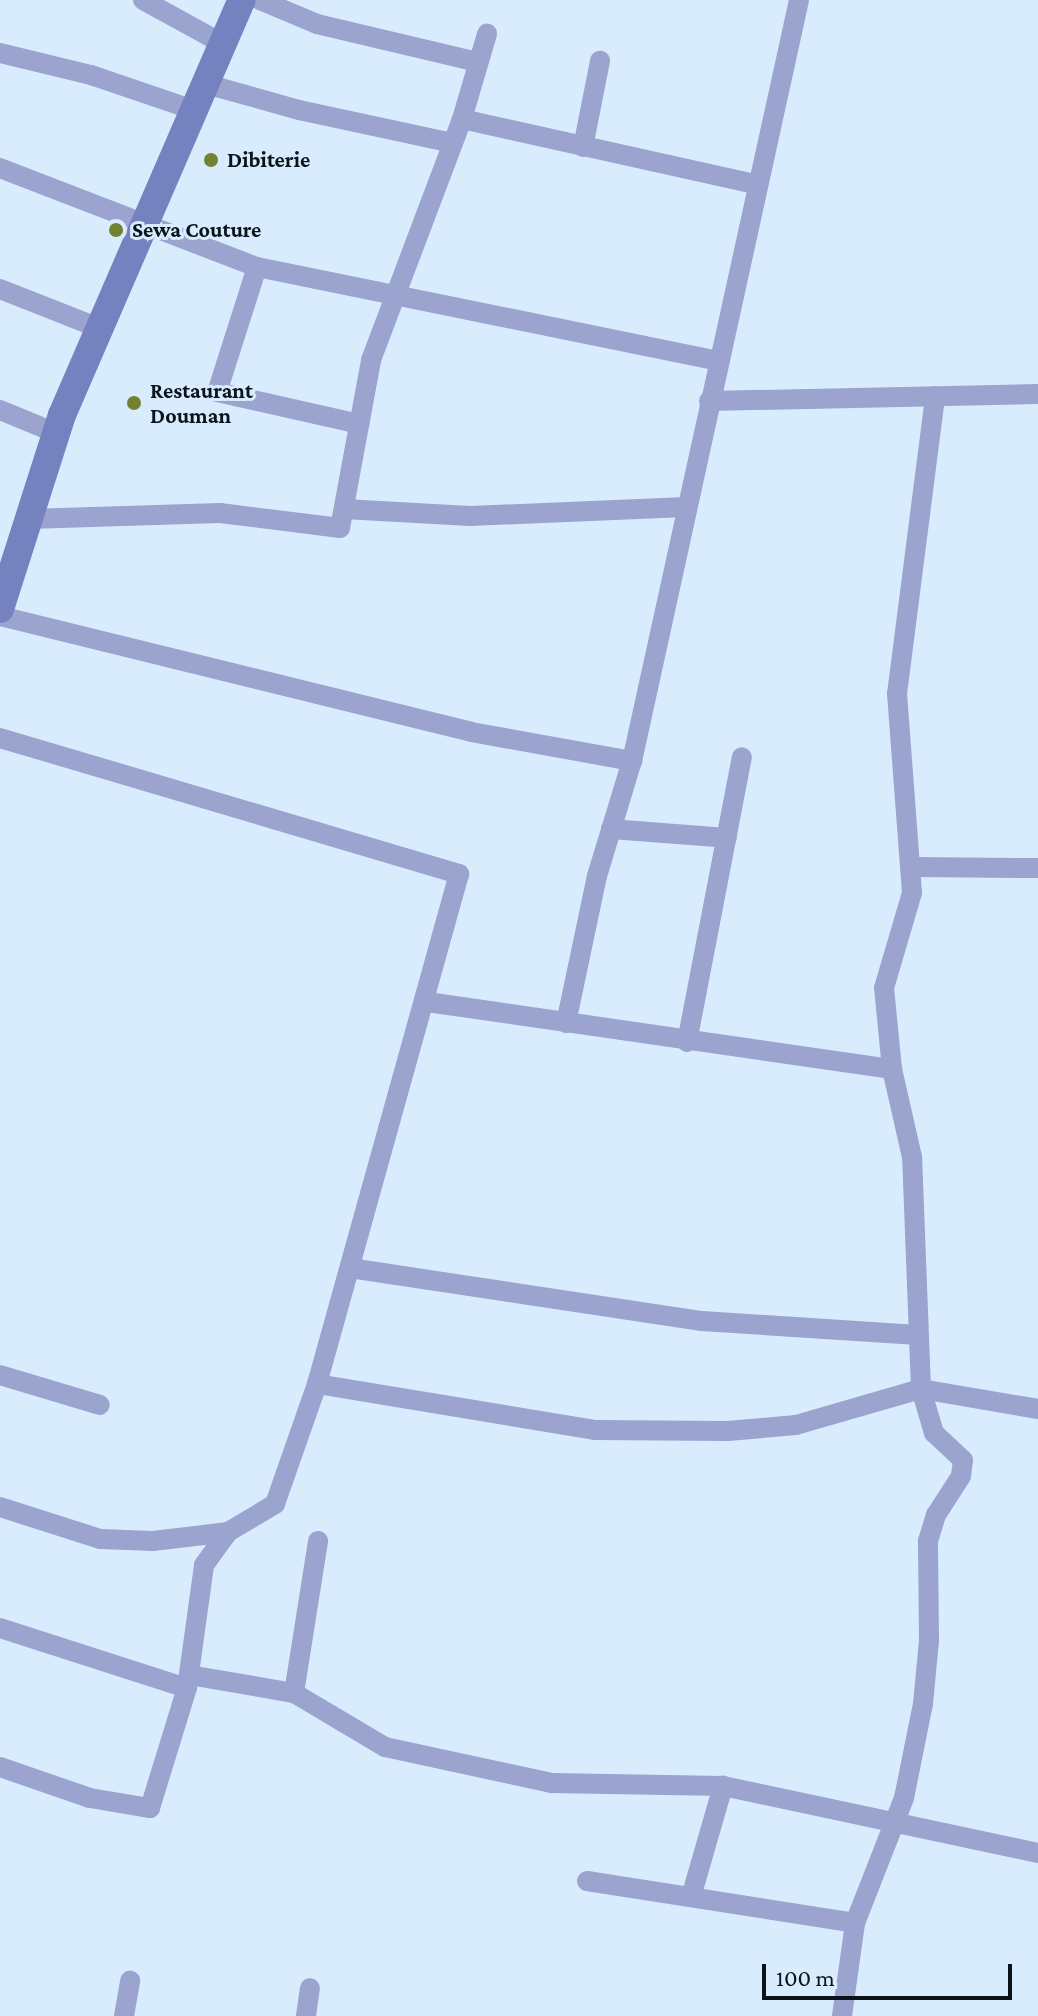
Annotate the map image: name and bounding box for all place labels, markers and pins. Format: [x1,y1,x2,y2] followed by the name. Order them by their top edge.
[227,147,310,173] place label: Dibiterie
[202,151,220,169] marker: Dibiterie
[132,217,261,243] place label: Sewa Couture
[107,221,125,239] marker: Sewa Couture
[150,377,253,428] place label: Restaurant Douman
[125,394,143,412] marker: Restaurant Douman

